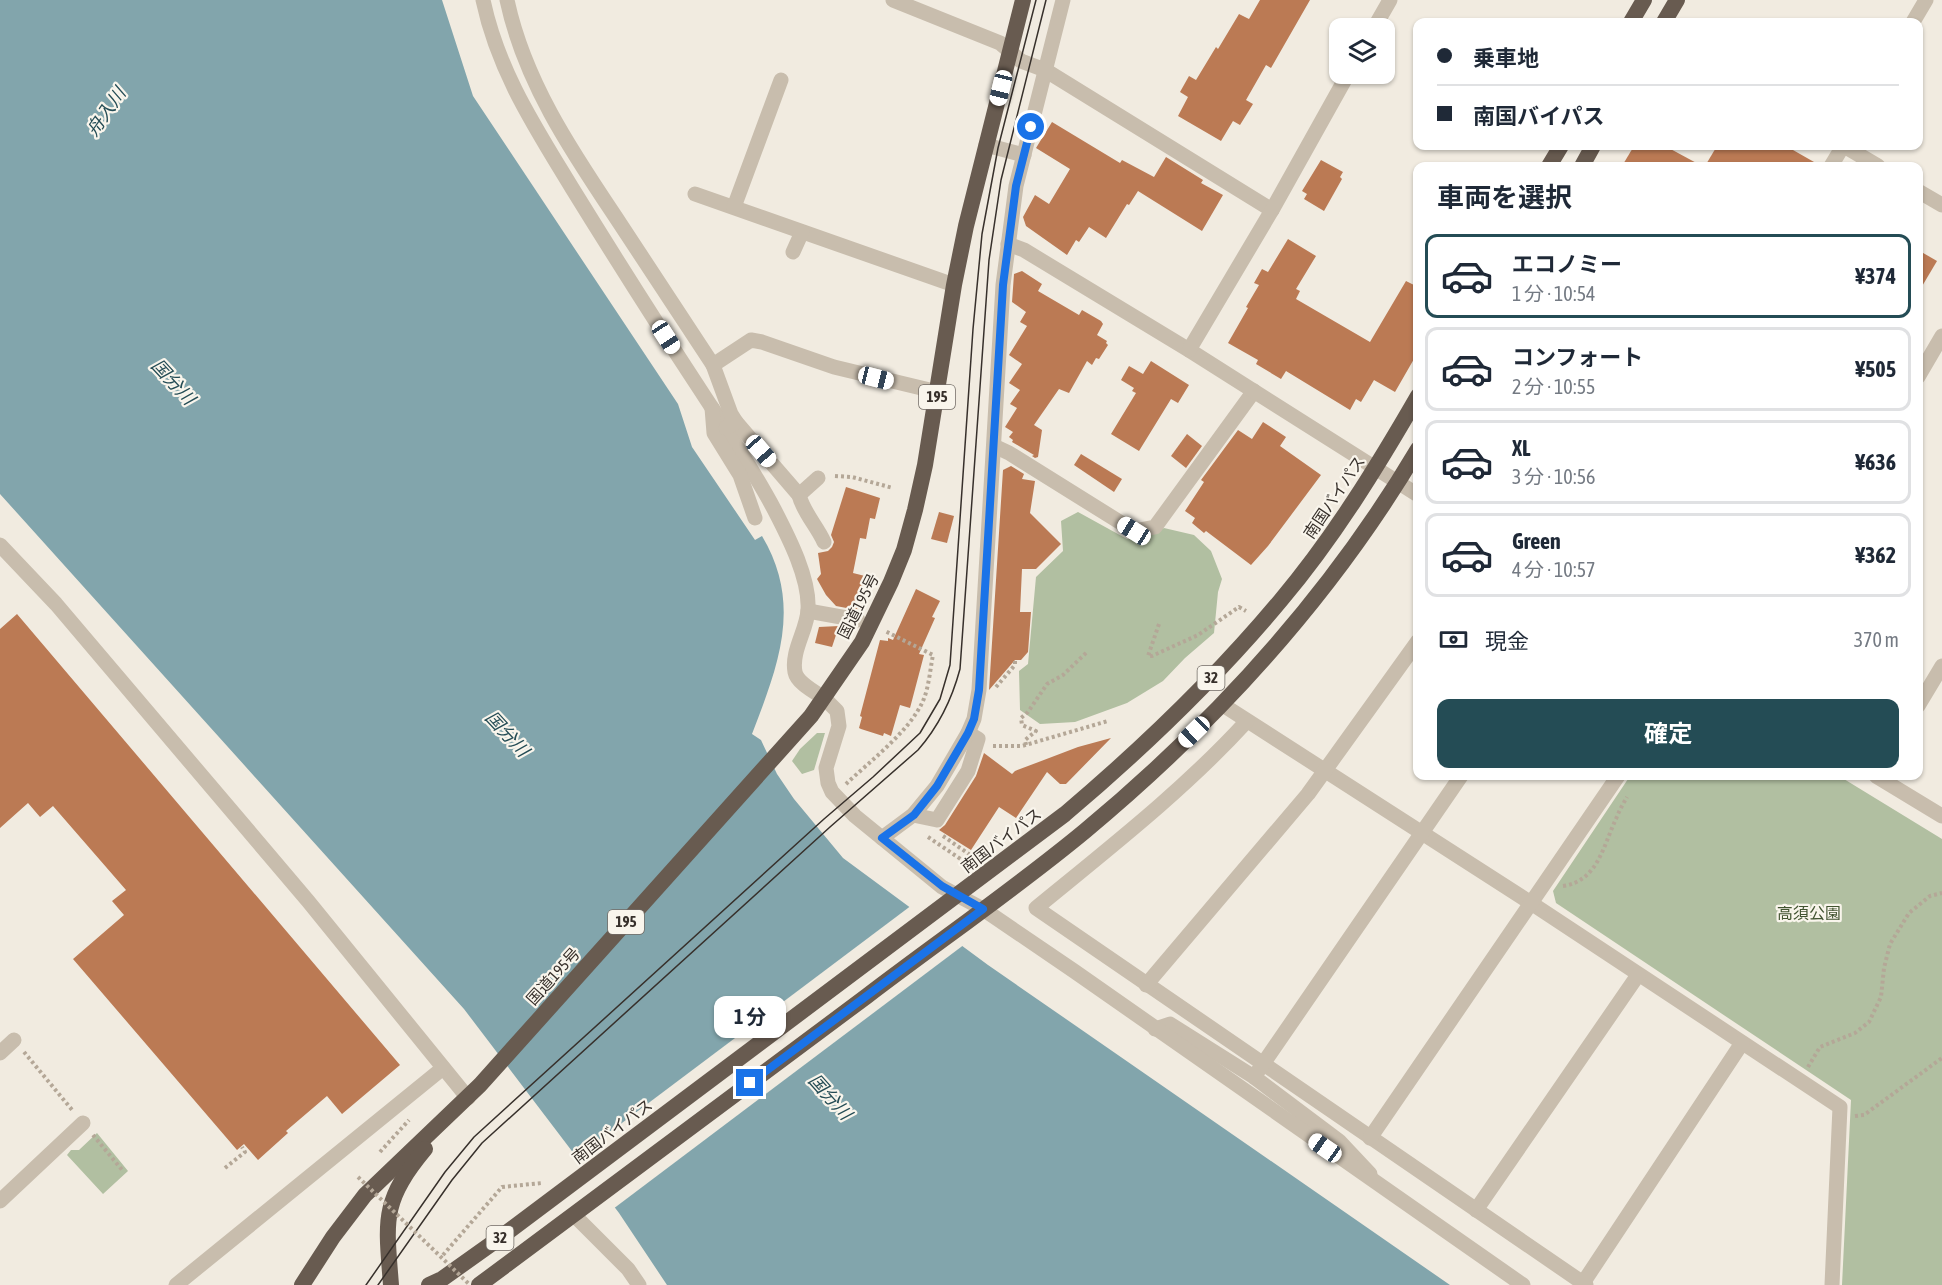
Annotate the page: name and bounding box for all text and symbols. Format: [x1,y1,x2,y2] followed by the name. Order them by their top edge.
[1329,18,1395,84] map controls
[1329,18,1395,84] button: layers
[1473,45,1539,71] text: 乗車地
[988,68,1014,108] car
[82,82,131,140] water label: 舟入川
[1473,103,1605,129] text: 南国バイパス
[1017,113,1044,140] route start
[1437,182,1572,213] text: 車両を選択
[1440,249,1494,303] icon: car
[1512,251,1622,277] text: エコノミー
[1855,263,1896,289] text: ¥374
[1512,282,1595,305] text: 1 分 · 10:54
[649,317,683,357] car
[1440,342,1494,396] icon: car
[1512,344,1643,370] text: コンフォート
[147,355,201,410] water label: 国分川
[1855,356,1896,382] text: ¥505
[856,365,896,391] car
[1512,375,1595,398] text: 2 分 · 10:55
[919,385,955,409] road number: 195
[742,432,780,470] car
[1440,435,1494,489] icon: car
[1512,435,1530,461] text: XL
[1855,449,1896,475] text: ¥636
[1300,452,1368,542] street label: 南国バイパス
[1512,465,1595,488] text: 3 分 · 10:56
[1114,514,1154,548] car
[1440,528,1494,582] icon: car
[1512,528,1561,554] text: Green
[1855,542,1896,568] text: ¥362
[1512,558,1595,581] text: 4 分 · 10:57
[834,570,882,642] street label: 国道195号
[1437,623,1470,656] icon: cash
[1485,628,1529,654] text: 現金
[1854,628,1899,651] text: 370 m
[1198,666,1224,690] road number: 32
[1437,699,1899,768] button: 確定
[481,707,535,762] water label: 国分川
[1175,713,1213,751] car
[957,804,1045,876] street label: 南国バイパス
[1777,904,1841,922] park label: 高須公園
[608,910,644,934] road number: 195
[523,944,583,1008] street label: 国道195号
[714,996,786,1038] callout: 1 分
[734,1005,766,1028] text: 1 分
[736,1069,763,1096] route end
[805,1070,858,1125] water label: 国分川
[568,1095,656,1167] street label: 南国バイパス
[1305,1130,1345,1166] car
[486,1226,514,1250] road number: 32

